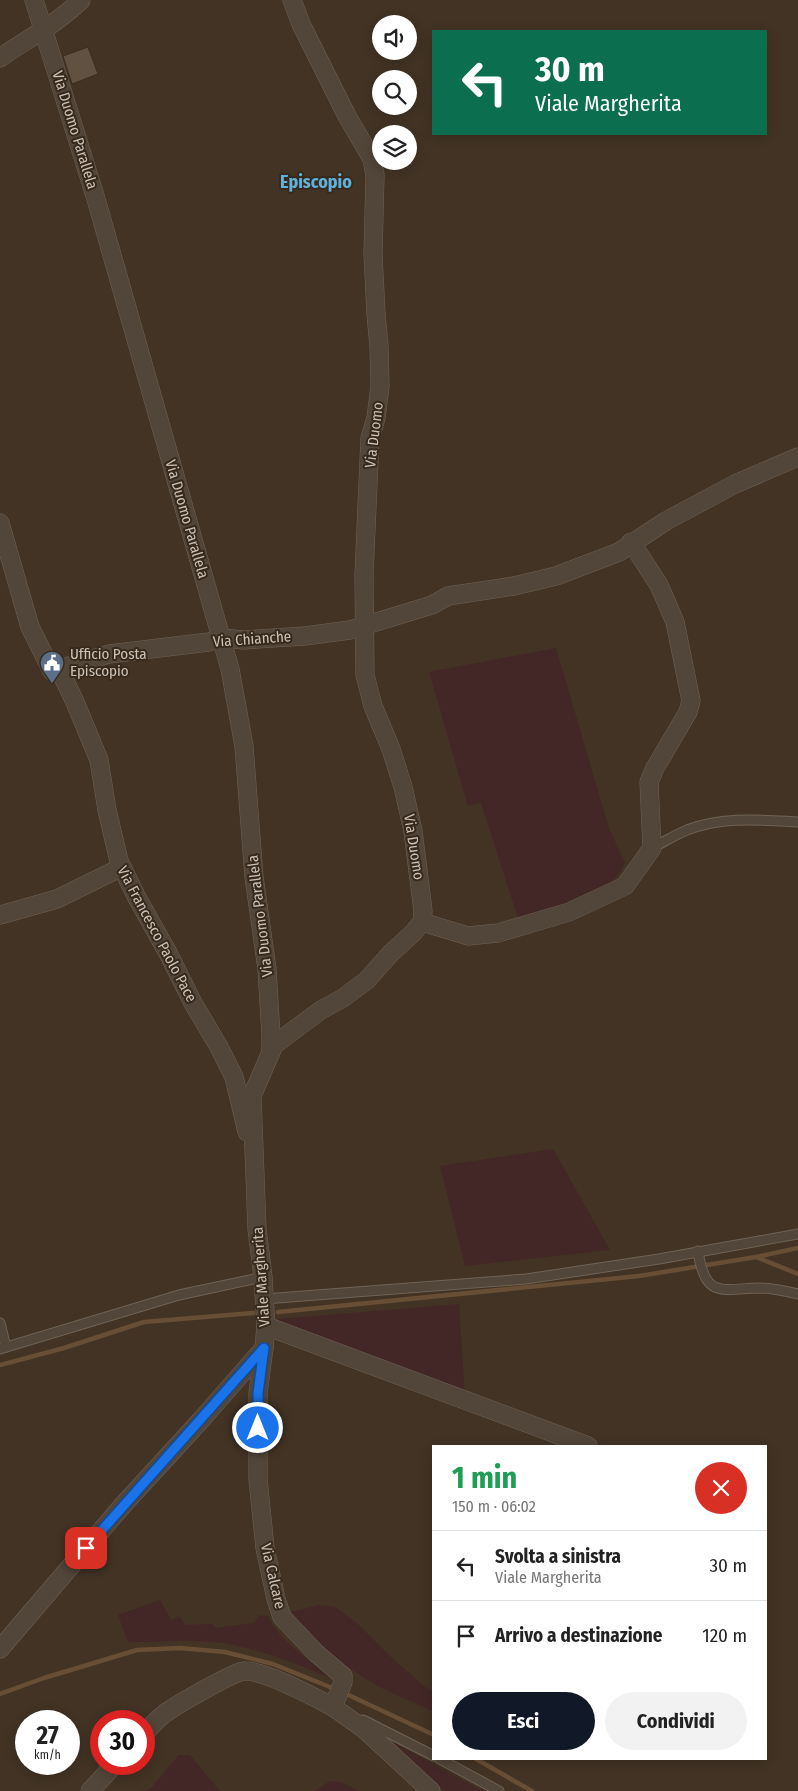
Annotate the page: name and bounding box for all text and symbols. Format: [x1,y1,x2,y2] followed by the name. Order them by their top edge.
[372,15,417,170] map controls
[372,15,417,60] button: sound
[535,48,605,90] text: 30 m
[452,50,517,115] icon: left
[48,69,102,191] street label: Via Duomo Parallela
[372,70,417,115] button: search
[535,90,682,117] text: Viale Margherita
[372,125,417,170] button: layers
[280,171,352,193] district label: Episcopio
[361,401,387,469] street label: Via Duomo
[161,458,213,580] street label: Via Duomo Parallela
[212,627,292,651] street label: Via Chianche
[70,645,147,680] place label: Ufficio Posta Episcopio
[39,650,65,684] public building icon: Ufficio Posta Episcopio
[400,813,428,881] street label: Via Duomo
[244,854,276,978] street label: Via Duomo Parallela
[114,863,200,1005] street label: Via Francesco Paolo Pace
[249,1226,273,1328] street label: Viale Margherita
[231,1401,283,1453] position arrow
[452,1460,517,1496] text: 1 min
[695,1462,747,1514] button: close
[452,1497,536,1516] text: 150 m · 06:02
[65,1527,107,1569] pin
[72,1534,100,1562] icon: arrive
[257,1541,289,1611] street label: Via Calcare
[495,1545,621,1568] text: Svolta a sinistra
[452,1552,480,1580] icon: left
[709,1554,747,1577] text: 30 m
[495,1568,602,1587] text: Viale Margherita
[452,1622,480,1650] icon: arrive
[495,1624,662,1647] text: Arrivo a destinazione
[702,1624,747,1647] text: 120 m
[452,1692,595,1750] button: Esci
[605,1692,747,1750] button: Condividi
[90,1710,155,1775] speed limit sign: 30
[36,1721,59,1751] text: 27
[34,1748,61,1762] text: km/h

